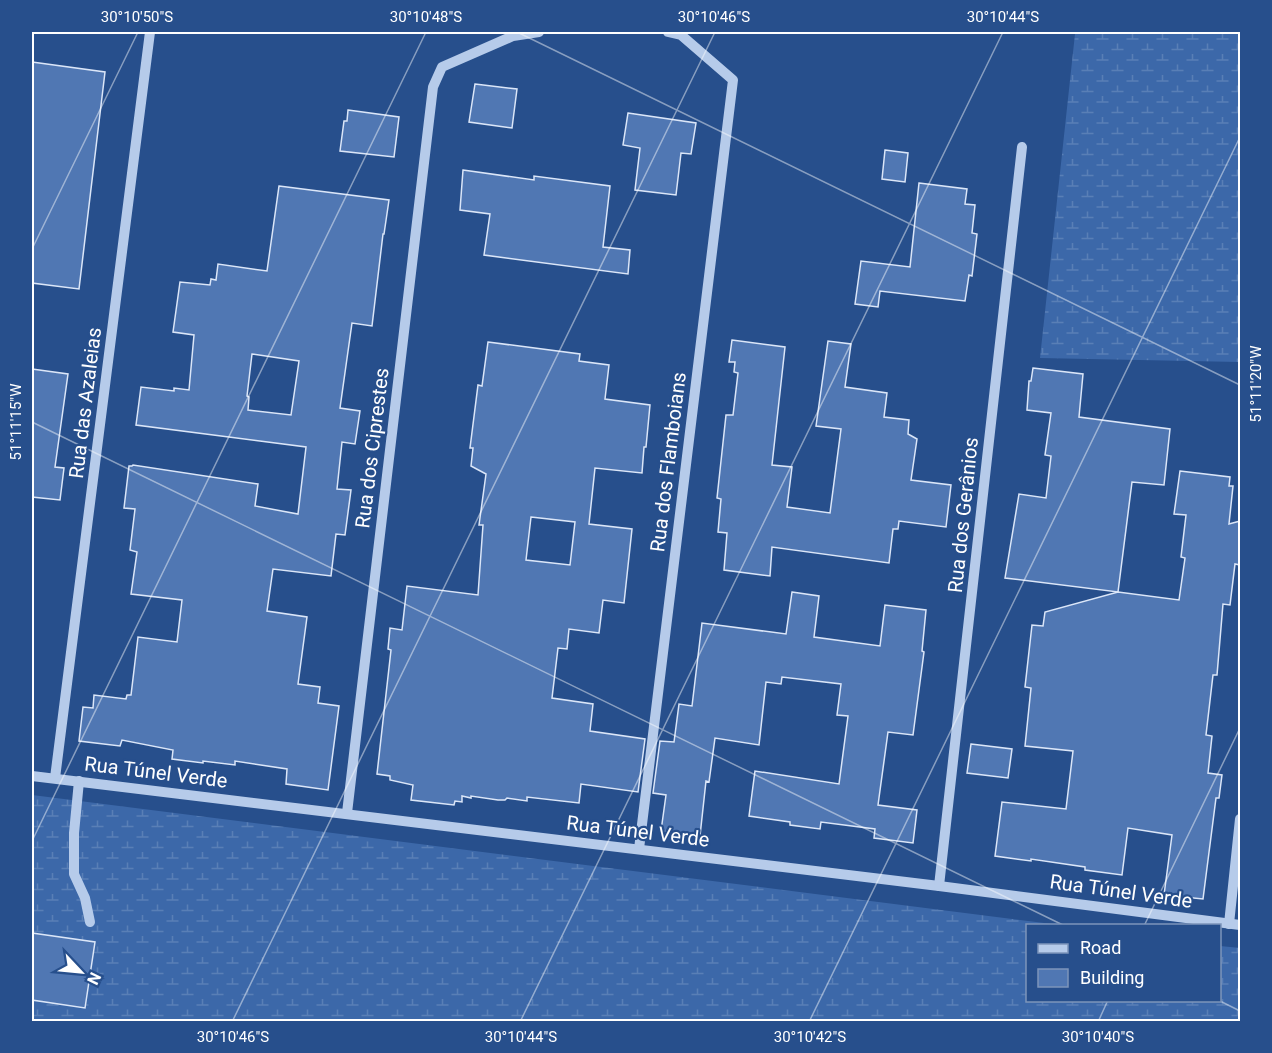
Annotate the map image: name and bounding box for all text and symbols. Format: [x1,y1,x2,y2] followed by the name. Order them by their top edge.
[101,8,173,26] text: 30°10'50"S
[390,8,462,26] text: 30°10'48"S
[678,8,750,26] text: 30°10'46"S
[967,8,1039,26] text: 30°10'44"S
[64,326,106,480] street label: Rua das Azaleias
[1247,346,1265,422] text: 51°11'20"W
[350,367,394,529] street label: Rua dos Ciprestes
[645,371,691,553] street label: Rua dos Flamboians
[7,384,25,460] text: 51°11'15"W
[943,436,983,594] street label: Rua dos Gerânios
[83,751,229,793] street label: Rua Túnel Verde
[565,810,711,852] street label: Rua Túnel Verde
[1048,869,1194,913] street label: Rua Túnel Verde
[1026,924,1221,1002] legend
[1080,937,1121,958] text: Road
[51,942,111,1002] north arrow
[1080,967,1144,988] text: Building
[83,969,105,988] text: N
[197,1028,269,1046] text: 30°10'46"S
[485,1028,557,1046] text: 30°10'44"S
[774,1028,846,1046] text: 30°10'42"S
[1062,1028,1134,1046] text: 30°10'40"S

